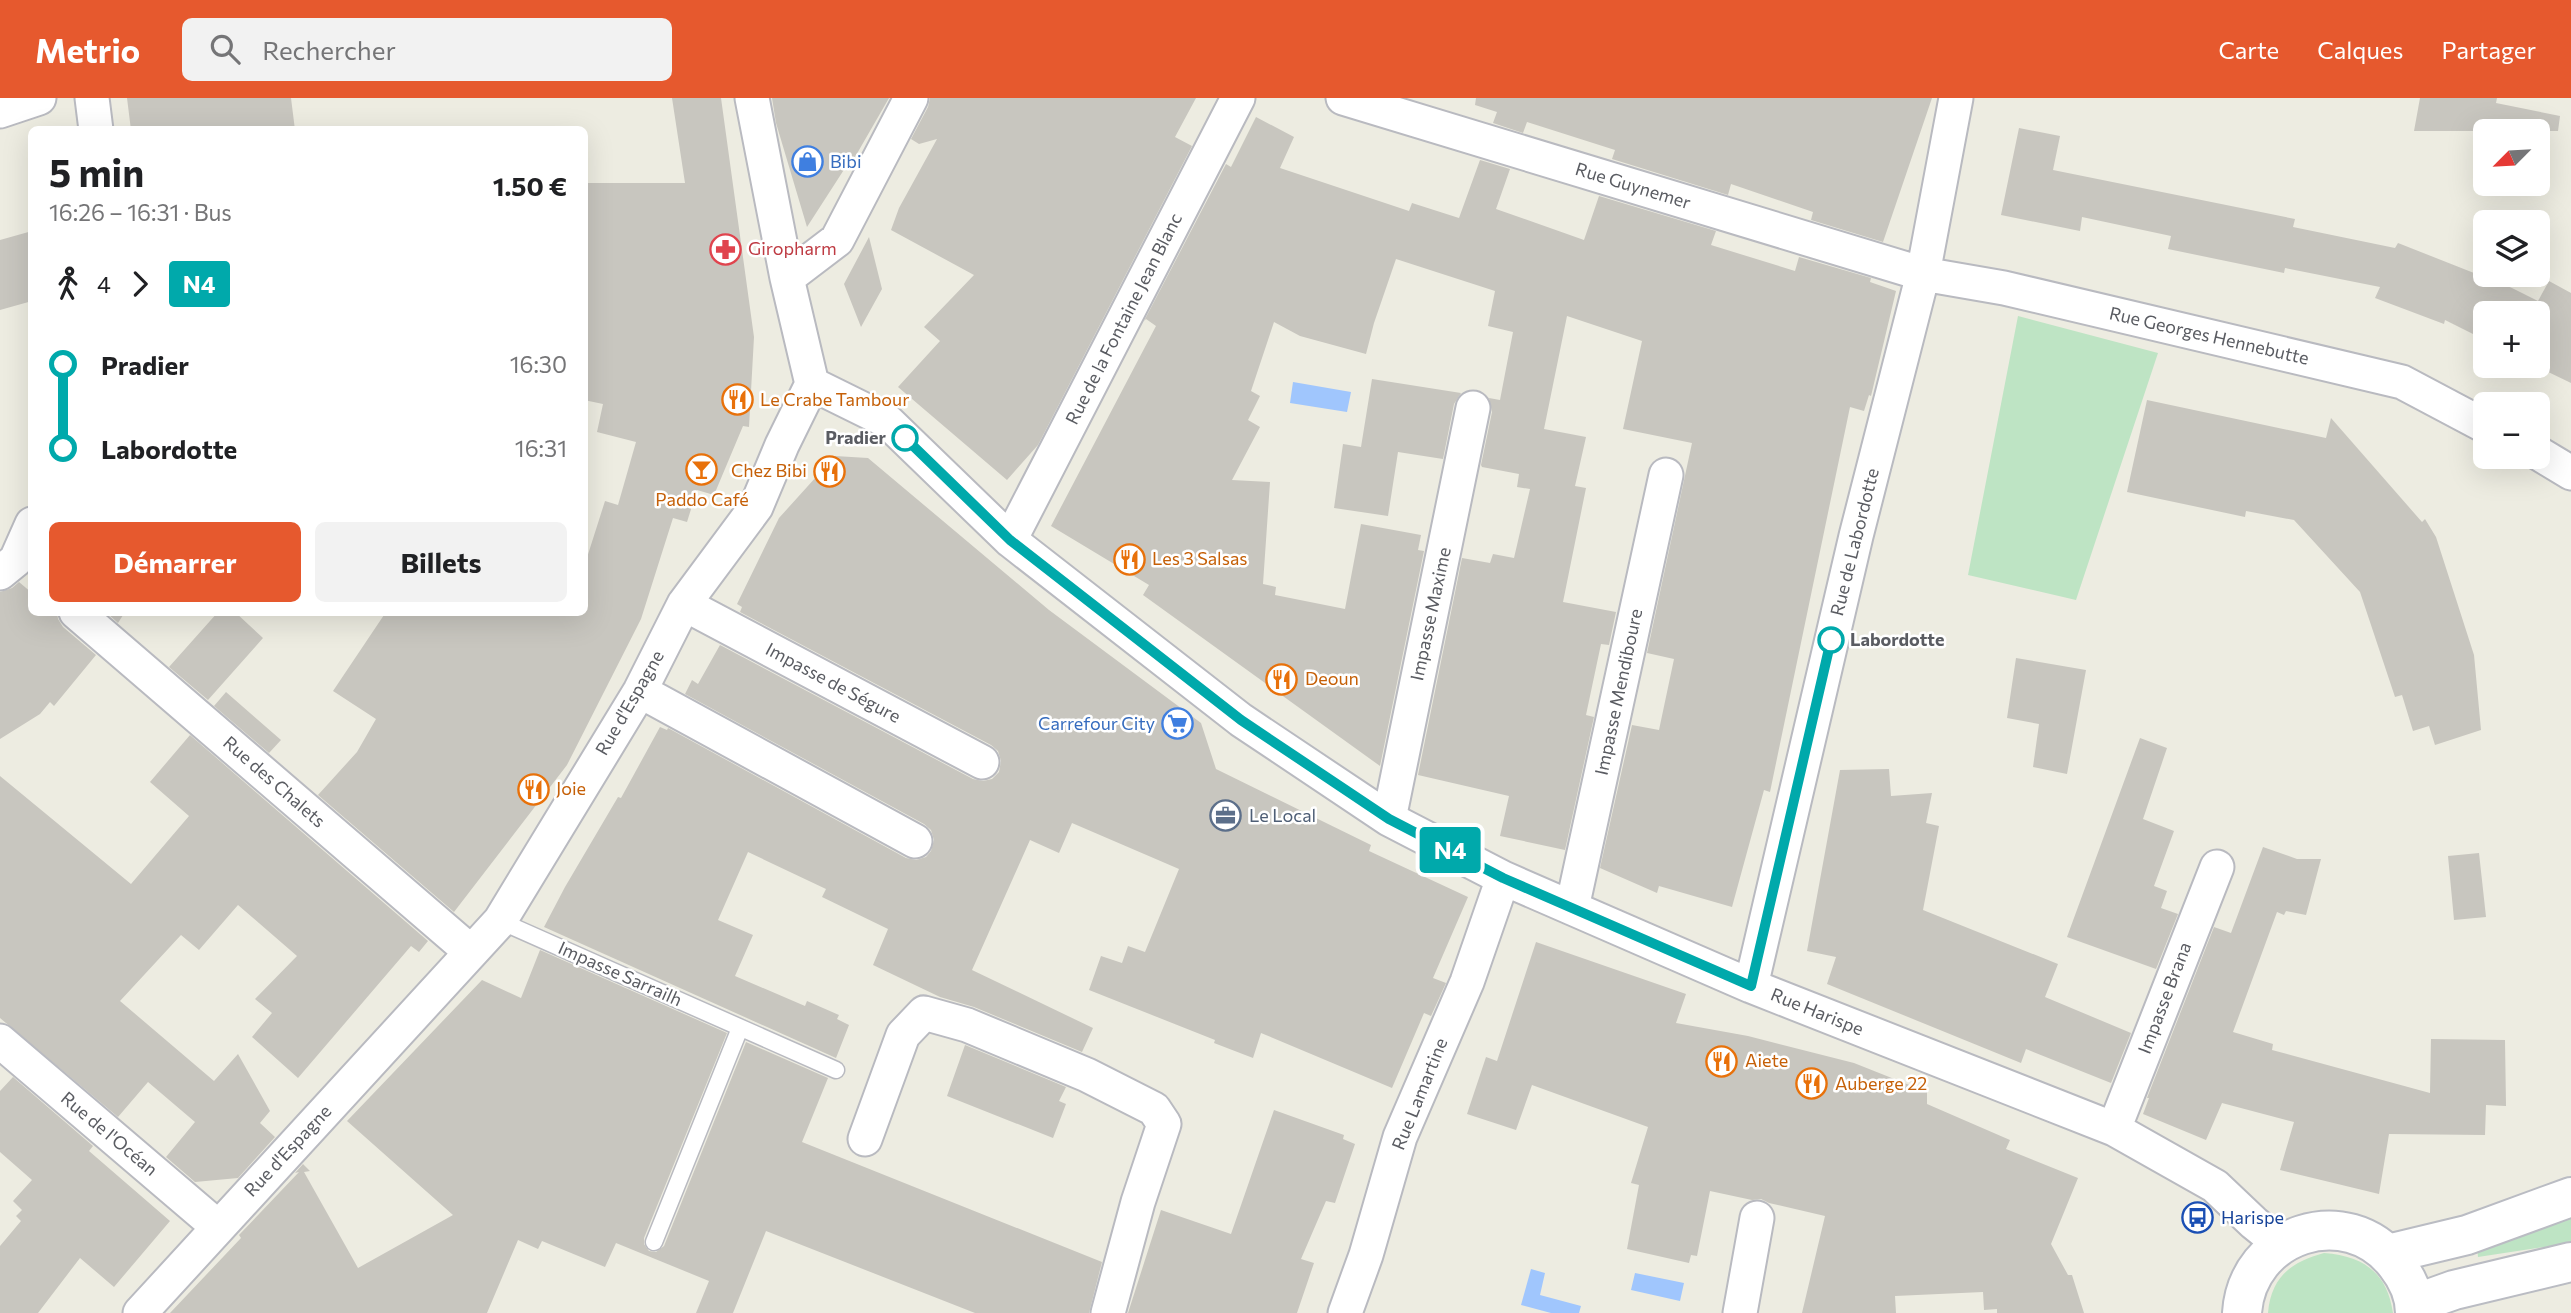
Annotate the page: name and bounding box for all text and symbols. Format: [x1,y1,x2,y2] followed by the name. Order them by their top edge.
[182,18,672,81] search box
[35,29,140,70] text: Metrio
[206,30,244,68] icon: search
[262,34,396,65] text: Rechercher
[2218,35,2279,64] text: Carte
[2317,35,2403,64] text: Calques
[2441,35,2536,64] text: Partager
[2473,119,2550,196] north arrow
[2473,119,2550,469] map controls
[790,145,824,179] shop icon: Bibi
[49,148,144,195] text: 5 min
[830,150,862,172] place label: Bibi
[1573,157,1694,213] street label: Rue Guynemer
[493,170,567,201] text: 1.50 €
[49,198,232,226] text: 16:26 – 16:31 · Bus
[1060,209,1186,428] street label: Rue de la Fontaine Jean Blanc
[2473,210,2550,287] button: layers
[708,232,742,266] pharmacy icon: Giropharm
[748,237,837,259] place label: Giropharm
[49,265,87,303] icon: walk
[121,265,159,303] icon: forward
[183,269,216,298] text: N4
[97,270,111,298] text: 4
[2107,301,2311,369] street label: Rue Georges Hennebutte
[2473,301,2550,378] button: +
[101,349,189,380] text: Pradier
[510,350,567,378] text: 16:30
[720,383,754,417] restaurant icon: Le Crabe Tambour
[760,388,909,410] place label: Le Crabe Tambour
[2473,392,2550,469] button: −
[892,425,918,451] marker: Pradier
[825,426,887,448] place label: Pradier
[101,433,237,464] text: Labordotte
[515,434,567,462] text: 16:31
[685,452,719,486] bar icon: Paddo Café
[813,454,847,488] restaurant icon: Chez Bibi
[731,459,807,481] place label: Chez Bibi
[1825,466,1883,618] street label: Rue de Labordotte
[655,488,749,510] place label: Paddo Café
[49,522,301,602] button: Démarrer
[315,522,567,602] button: Billets
[1112,542,1146,576] restaurant icon: Les 3 Salsas
[1405,545,1455,683] street label: Impasse Maxime
[1152,547,1248,569] place label: Les 3 Salsas
[1590,606,1646,777] street label: Impasse Mendiboure
[1818,627,1844,653] marker: Labordotte
[1850,628,1944,650] place label: Labordotte
[762,637,905,727] street label: Impasse de Ségure
[590,646,668,759] street label: Rue d'Espagne
[1265,662,1299,696] restaurant icon: Deoun
[1305,667,1359,689] place label: Deoun
[1161,707,1195,741] supermarket icon: Carrefour City
[1038,712,1155,734] place label: Carrefour City
[219,731,330,832] street label: Rue des Chalets
[516,772,550,806] restaurant icon: Joie
[556,777,586,799] place label: Joie
[1209,799,1243,833] office icon: Le Local
[1249,804,1316,826] place label: Le Local
[1418,827,1482,873] line badge: N4
[1434,835,1466,864] text: N4
[555,936,686,1010] street label: Impasse Sarrailh
[2133,939,2195,1057] street label: Impasse Brana
[1768,983,1867,1040] street label: Rue Harispe
[1387,1034,1452,1153] street label: Rue Lamartine
[1705,1044,1739,1078] restaurant icon: Aiete
[1745,1049,1788,1071] place label: Aiete
[1795,1067,1829,1101] restaurant icon: Auberge 22
[1835,1072,1927,1094] place label: Auberge 22
[57,1086,162,1180] street label: Rue de l'Océan
[239,1100,335,1201] street label: Rue d'Espagne
[2181,1201,2215,1235] bus stop icon: Harispe
[2221,1206,2284,1228] place label: Harispe

